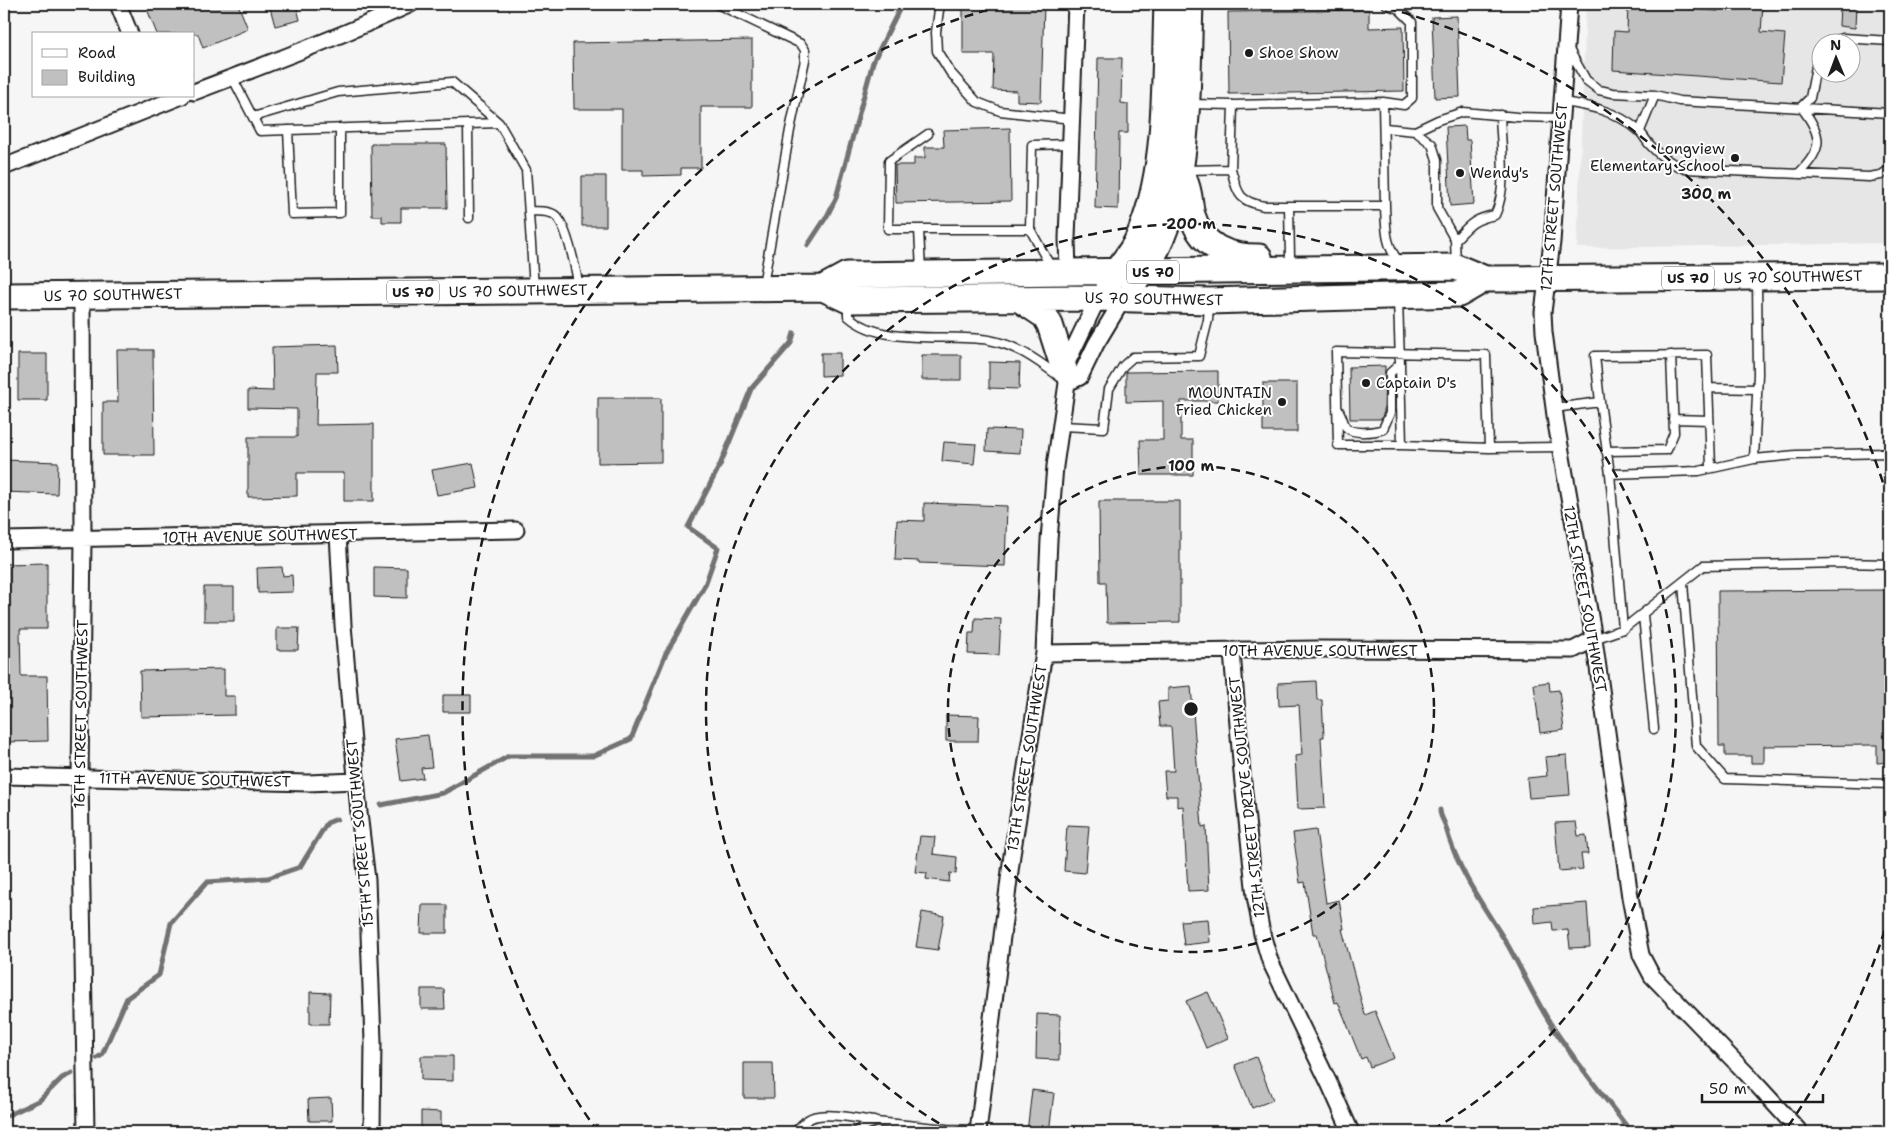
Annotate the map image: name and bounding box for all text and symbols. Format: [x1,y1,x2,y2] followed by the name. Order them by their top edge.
[32,32,195,98] legend
[1812,32,1862,82] north arrow
[1830,36,1841,54] text: N
[78,43,116,63] text: Road
[1259,43,1338,63] place label: Shoe Show
[1243,47,1255,59] marker: Shoe Show
[78,67,135,87] text: Building
[1536,102,1572,292] street label: 12TH STREET SOUTHWEST
[1590,139,1725,176] place label: Longview Elementary School
[1729,152,1741,164] marker: Longview Elementary School
[1470,163,1529,183] place label: Wendy's
[1454,167,1466,179] marker: Wendy's
[1681,184,1731,204] text: 300 m
[1166,214,1216,234] text: 200 m
[1127,260,1179,284] road number: US 70
[1662,266,1714,290] road number: US 70
[1724,266,1862,288] street label: US 70 SOUTHWEST
[387,280,439,304] road number: US 70
[449,280,587,302] street label: US 70 SOUTHWEST
[44,284,182,306] street label: US 70 SOUTHWEST
[1085,288,1223,310] street label: US 70 SOUTHWEST
[1376,373,1457,393] place label: Captain D's
[1360,377,1372,389] marker: Captain D's
[1176,383,1272,420] place label: MOUNTAIN Fried Chicken
[1276,396,1288,408] marker: MOUNTAIN Fried Chicken
[1168,456,1214,476] text: 100 m
[1559,504,1611,694] street label: 12TH STREET SOUTHWEST
[162,524,358,548] street label: 10TH AVENUE SOUTHWEST
[69,619,93,809] street label: 16TH STREET SOUTHWEST
[1222,641,1418,661] street label: 10TH AVENUE SOUTHWEST
[1002,663,1052,853] street label: 13TH STREET SOUTHWEST
[1224,675,1270,919] street label: 12TH STREET DRIVE SOUTHWEST
[1182,700,1200,718] centre of rings
[342,738,378,928] street label: 15TH STREET SOUTHWEST
[99,768,291,792] street label: 11TH AVENUE SOUTHWEST
[1702,1071,1823,1103] scale bar
[1709,1079,1747,1099] text: 50 m

